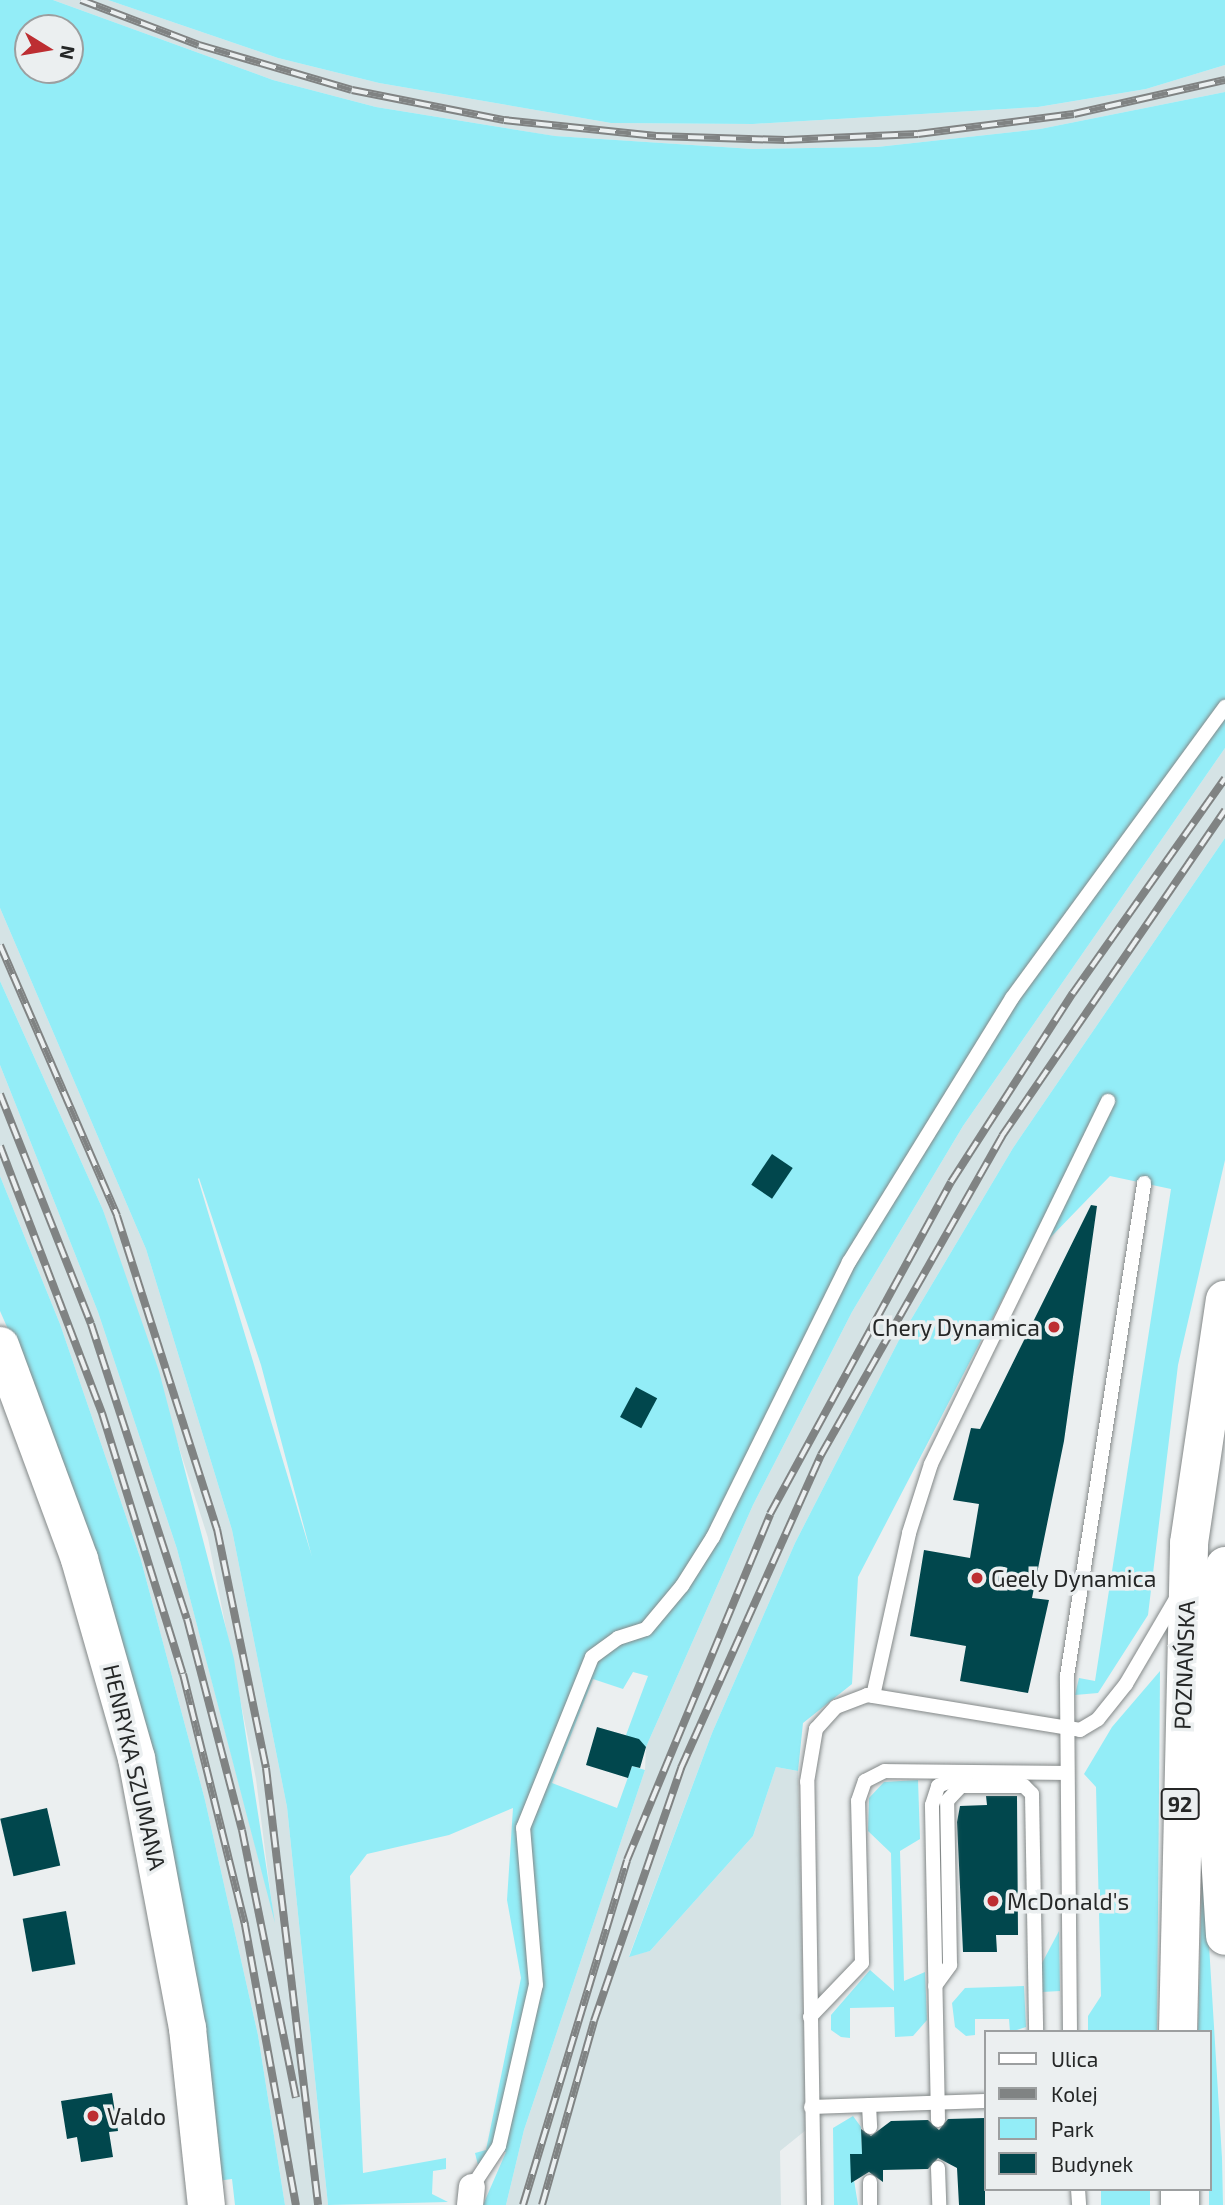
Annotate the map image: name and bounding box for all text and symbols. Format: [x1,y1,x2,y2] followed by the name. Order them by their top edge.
[14,14,84,84] north arrow
[56,44,81,62] text: N
[872,1313,1040,1341] place label: Chery Dynamica
[1046,1319,1062,1335] marker: Chery Dynamica
[991,1564,1157,1592] place label: Geely Dynamica
[969,1570,985,1586] marker: Geely Dynamica
[1168,1600,1200,1730] street label: POZNAŃSKA
[98,1661,172,1873] street label: HENRYKA SZUMANA
[1159,1786,1201,1822] road number: 92
[1007,1887,1129,1915] place label: McDonald's
[985,1893,1001,1909] marker: McDonald's
[984,2030,1211,2191] legend
[1051,2046,1098,2071] text: Ulica
[1051,2081,1098,2106] text: Kolej
[107,2102,166,2130] place label: Valdo
[85,2108,101,2124] marker: Valdo
[1051,2116,1094,2141] text: Park
[1051,2151,1133,2176] text: Budynek

